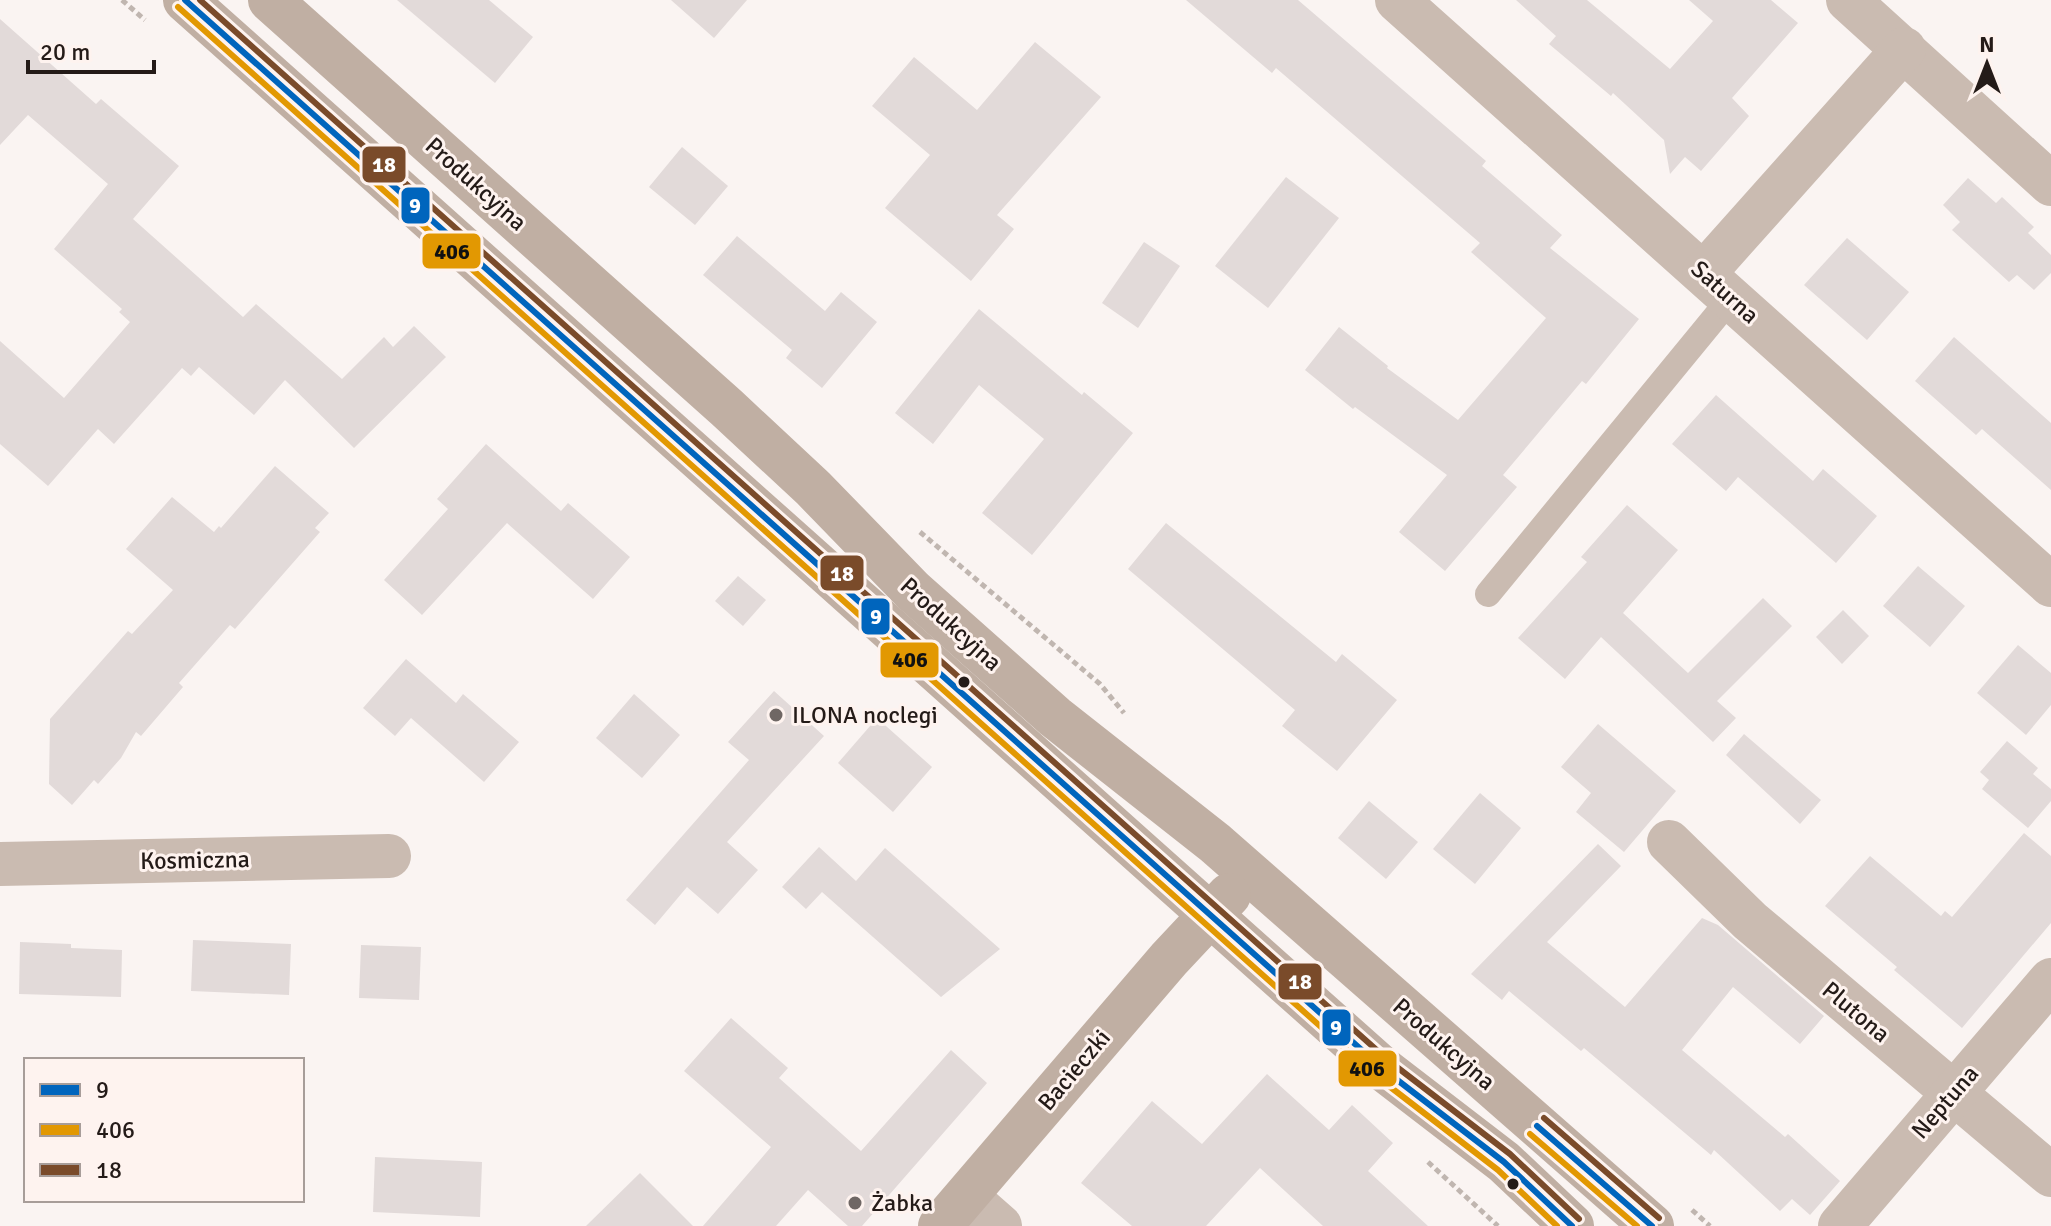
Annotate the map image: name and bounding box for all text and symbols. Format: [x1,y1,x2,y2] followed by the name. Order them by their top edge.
[28,24,154,74] scale bar
[1947,24,2027,104] north arrow
[1979,31,1995,58] text: N
[40,37,90,67] text: 20 m
[419,131,533,237] street label: Produkcyjna
[361,145,407,184] line badge: 18
[372,151,396,178] text: 18
[400,186,431,225] line badge: 9
[409,192,421,219] text: 9
[421,232,482,270] line badge: 406
[434,238,470,265] text: 406
[1685,254,1765,330] street label: Saturna
[819,554,865,592] line badge: 18
[830,560,854,587] text: 18
[894,571,1008,677] street label: Produkcyjna
[860,597,891,636] line badge: 9
[870,603,882,630] text: 9
[879,641,940,679] line badge: 406
[892,646,928,673] text: 406
[956,674,972,690] unlabelled marker
[792,700,938,730] place label: ILONA noclegi
[767,706,785,724] marker: ILONA noclegi
[140,844,250,876] street label: Kosmiczna
[1277,962,1323,1001] line badge: 18
[1288,968,1312,995] text: 18
[1816,975,1896,1049] street label: Plutona
[1387,991,1501,1097] street label: Produkcyjna
[1321,1008,1352,1047] line badge: 9
[1330,1014,1342,1041] text: 9
[1031,1023,1117,1117] street label: Bacieczki
[1337,1049,1398,1088] line badge: 406
[1349,1055,1385,1082] text: 406
[24,1058,304,1202] legend
[1905,1059,1985,1145] street label: Neptuna
[96,1075,109,1105] text: 9
[96,1115,135,1145] text: 406
[96,1155,122,1185] text: 18
[1505,1176,1521,1192] unlabelled marker
[871,1188,933,1218] place label: Żabka
[846,1194,864,1212] marker: Żabka

